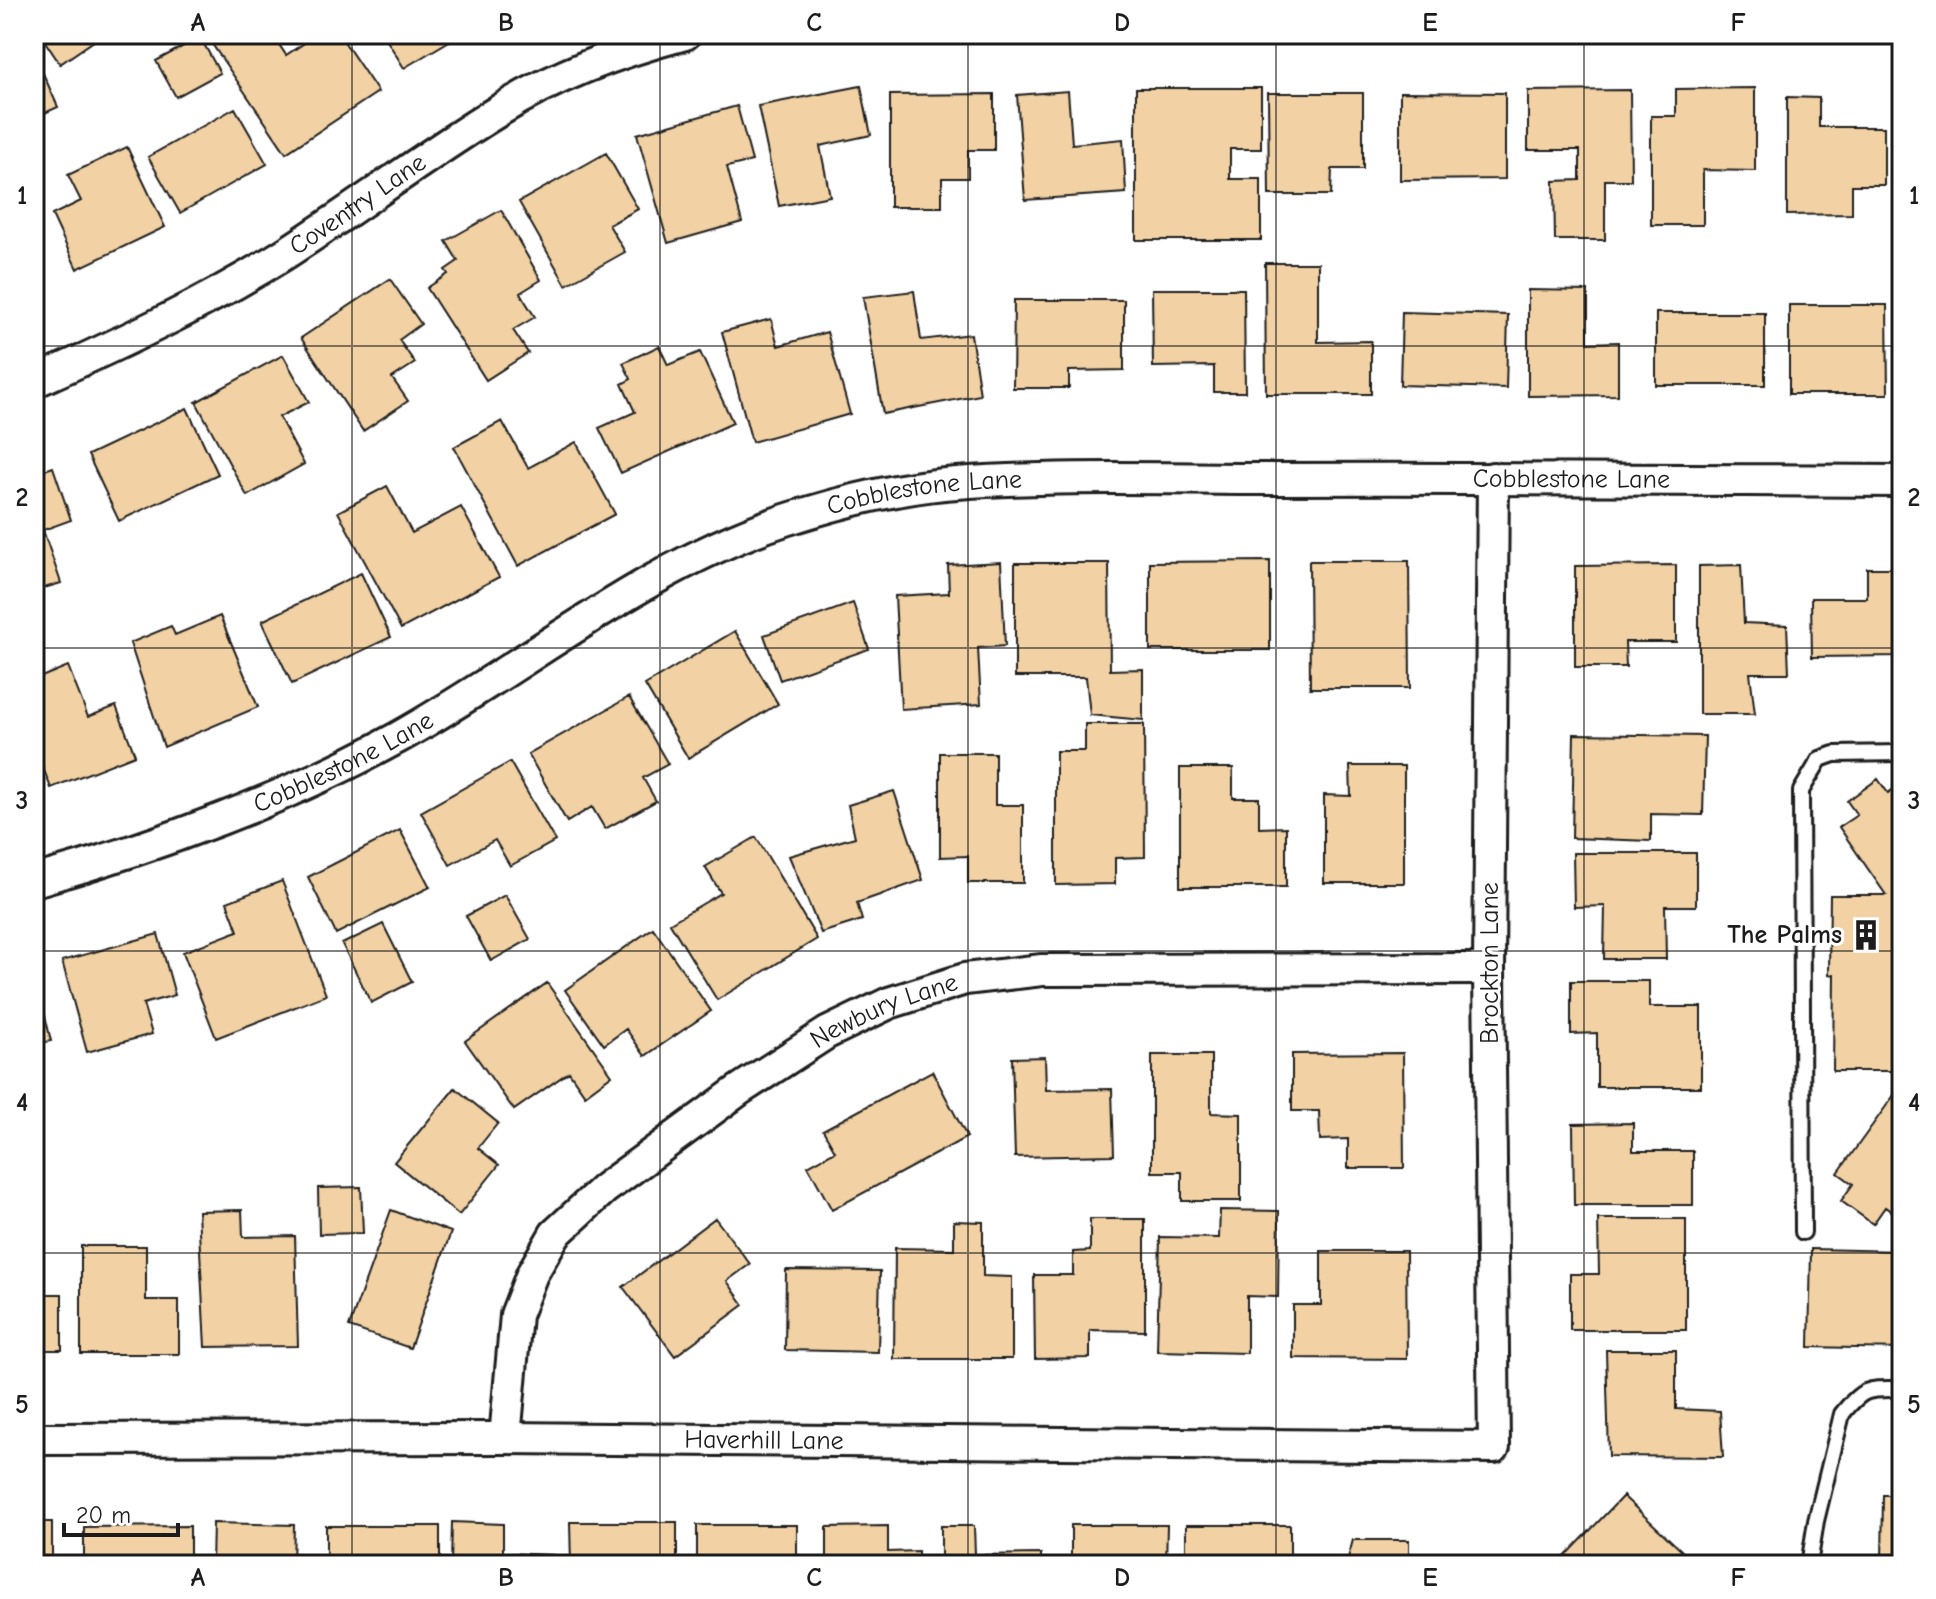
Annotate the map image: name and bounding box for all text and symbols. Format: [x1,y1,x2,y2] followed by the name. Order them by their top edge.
[191,8,206,38] text: A
[498,8,514,38] text: B
[806,8,822,38] text: C
[1114,8,1130,38] text: D
[1422,8,1438,38] text: E
[1730,8,1746,38] text: F
[284,147,432,262] street label: Coventry Lane
[17,181,27,211] text: 1
[1909,181,1919,211] text: 1
[823,464,1023,521] street label: Cobblestone Lane
[1473,464,1670,495] street label: Cobblestone Lane
[16,483,28,513] text: 2
[1908,483,1920,513] text: 2
[249,705,439,819] street label: Cobblestone Lane
[16,786,28,816] text: 3
[1908,786,1920,816] text: 3
[1475,882,1505,1044] street label: Brockton Lane
[1849,918,1883,952] building icon: The Palms
[1727,920,1842,950] place label: The Palms
[805,967,961,1055] street label: Newbury Lane
[16,1088,28,1118] text: 4
[1908,1088,1920,1118] text: 4
[15,1390,29,1420] text: 5
[1907,1390,1921,1420] text: 5
[684,1425,844,1456] street label: Haverhill Lane
[64,1487,178,1537] scale bar
[76,1501,131,1529] text: 20 m
[191,1563,206,1593] text: A
[498,1563,514,1593] text: B
[806,1563,822,1593] text: C
[1114,1563,1130,1593] text: D
[1422,1563,1438,1593] text: E
[1730,1563,1746,1593] text: F

